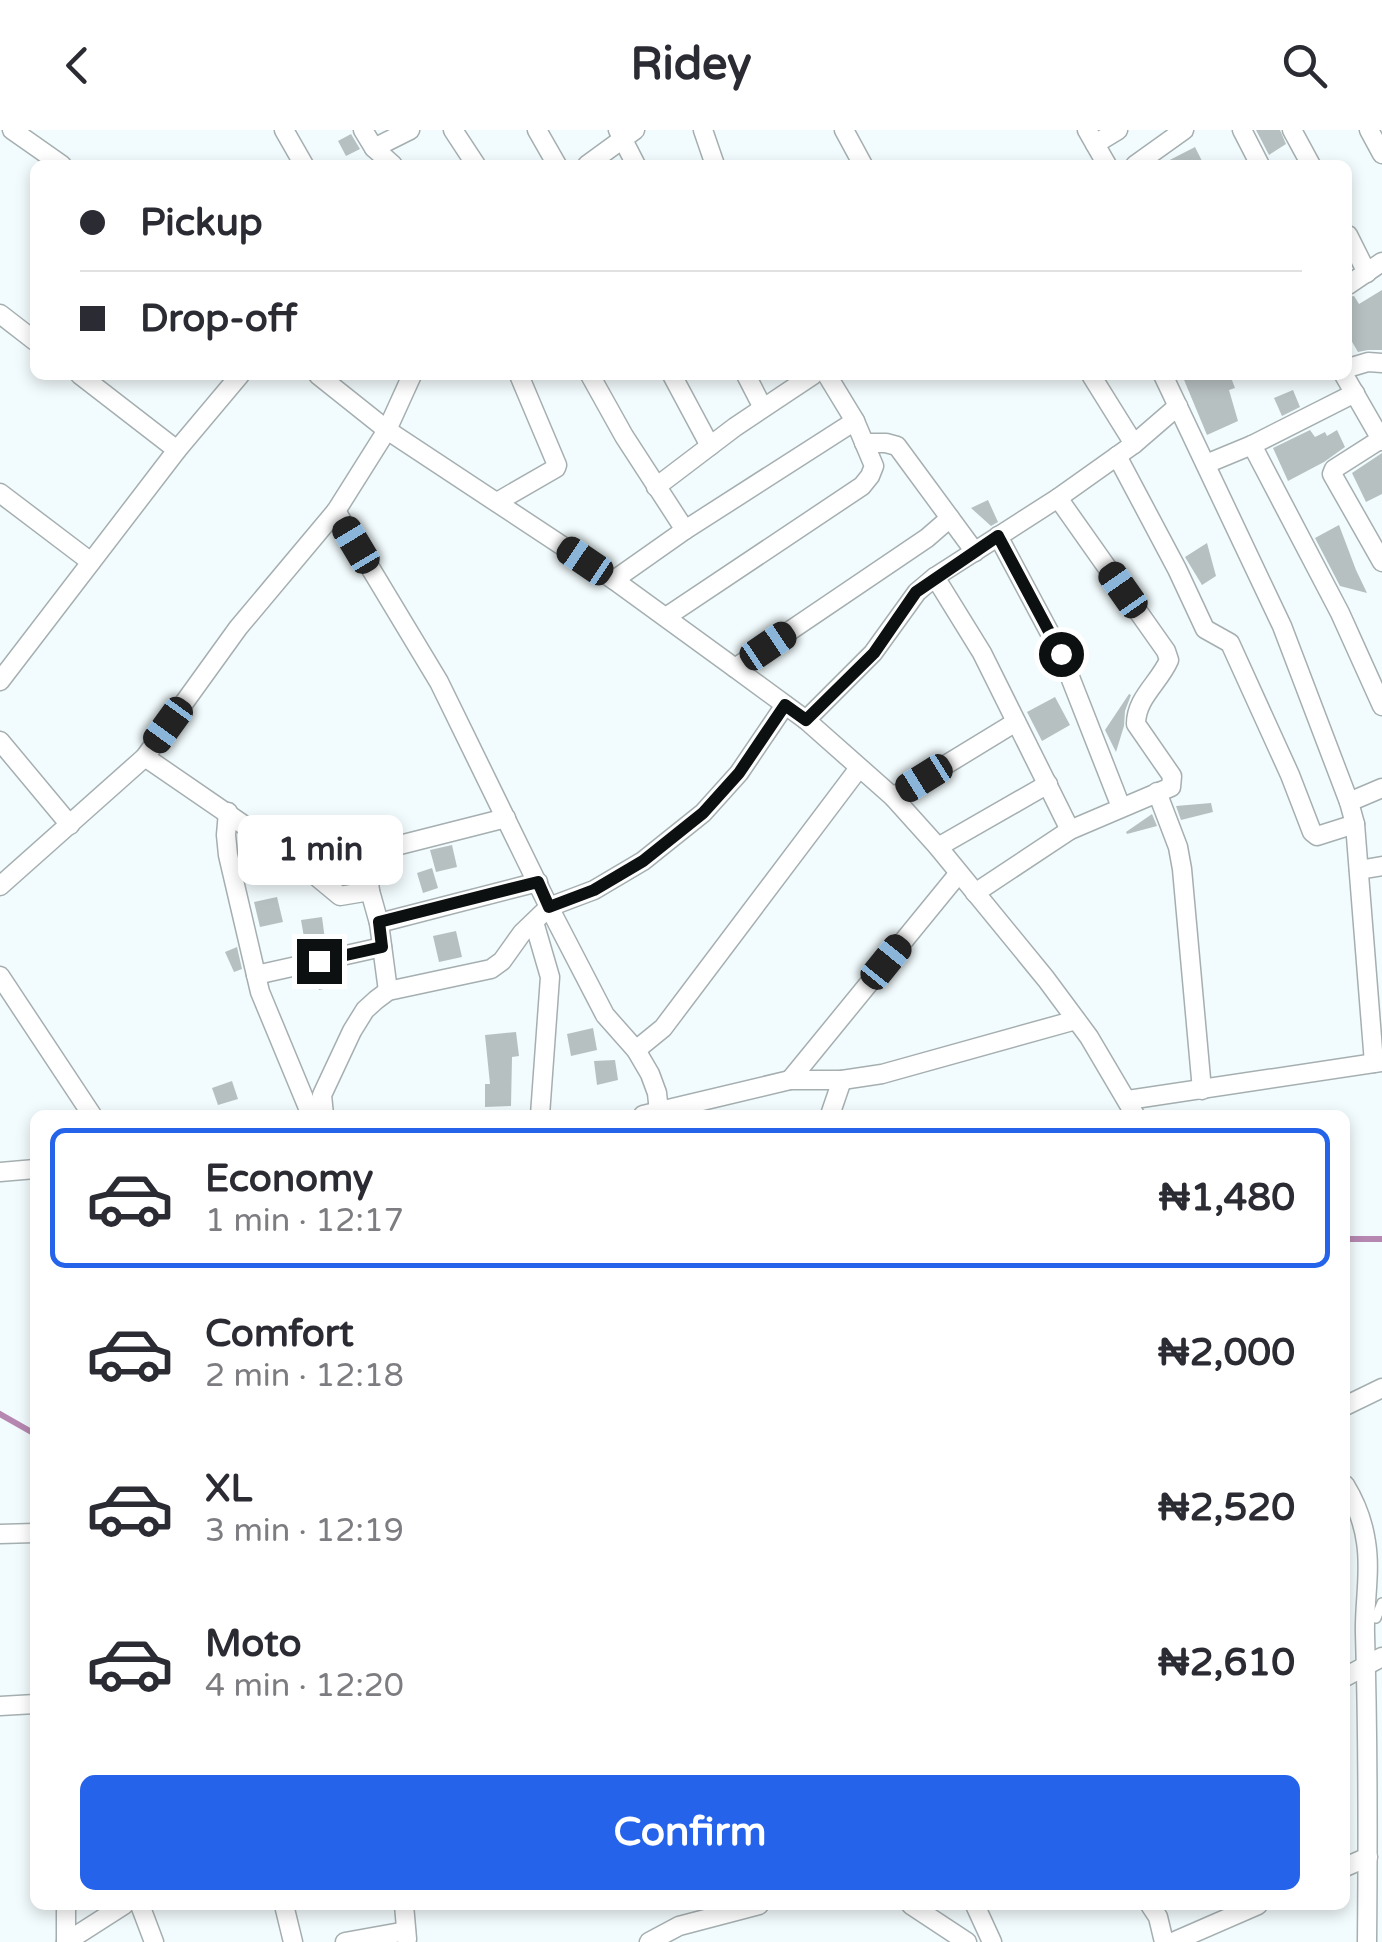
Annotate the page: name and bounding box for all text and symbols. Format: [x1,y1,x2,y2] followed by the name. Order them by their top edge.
[50,38,105,93] icon: back
[630,38,752,92] text: Ridey
[1277,38,1332,93] icon: search
[140,200,263,246] text: Pickup
[140,296,297,342] text: Drop-off
[328,512,384,578] car
[552,532,618,590] car
[1094,557,1152,623] car
[735,617,801,675] car
[1039,632,1084,677] route start
[138,692,198,758] car
[891,749,957,807] car
[236,816,402,886] callout: 1 min
[278,831,363,869] text: 1 min
[855,929,917,995] car
[297,939,342,984] route end
[85,1153,175,1243] icon: car
[205,1156,373,1202] text: Economy
[1159,1175,1295,1221] text: ₦1,480
[205,1202,404,1240] text: 1 min · 12:17
[85,1308,175,1398] icon: car
[205,1311,354,1357] text: Comfort
[1158,1330,1295,1376] text: ₦2,000
[205,1357,404,1395] text: 2 min · 12:18
[85,1463,175,1553] icon: car
[205,1466,252,1512] text: XL
[1158,1485,1295,1531] text: ₦2,520
[205,1512,404,1550] text: 3 min · 12:19
[85,1618,175,1708] icon: car
[205,1621,301,1667] text: Moto
[1158,1640,1295,1686] text: ₦2,610
[205,1667,404,1705] text: 4 min · 12:20
[80,1775,1300,1890] button: Confirm

